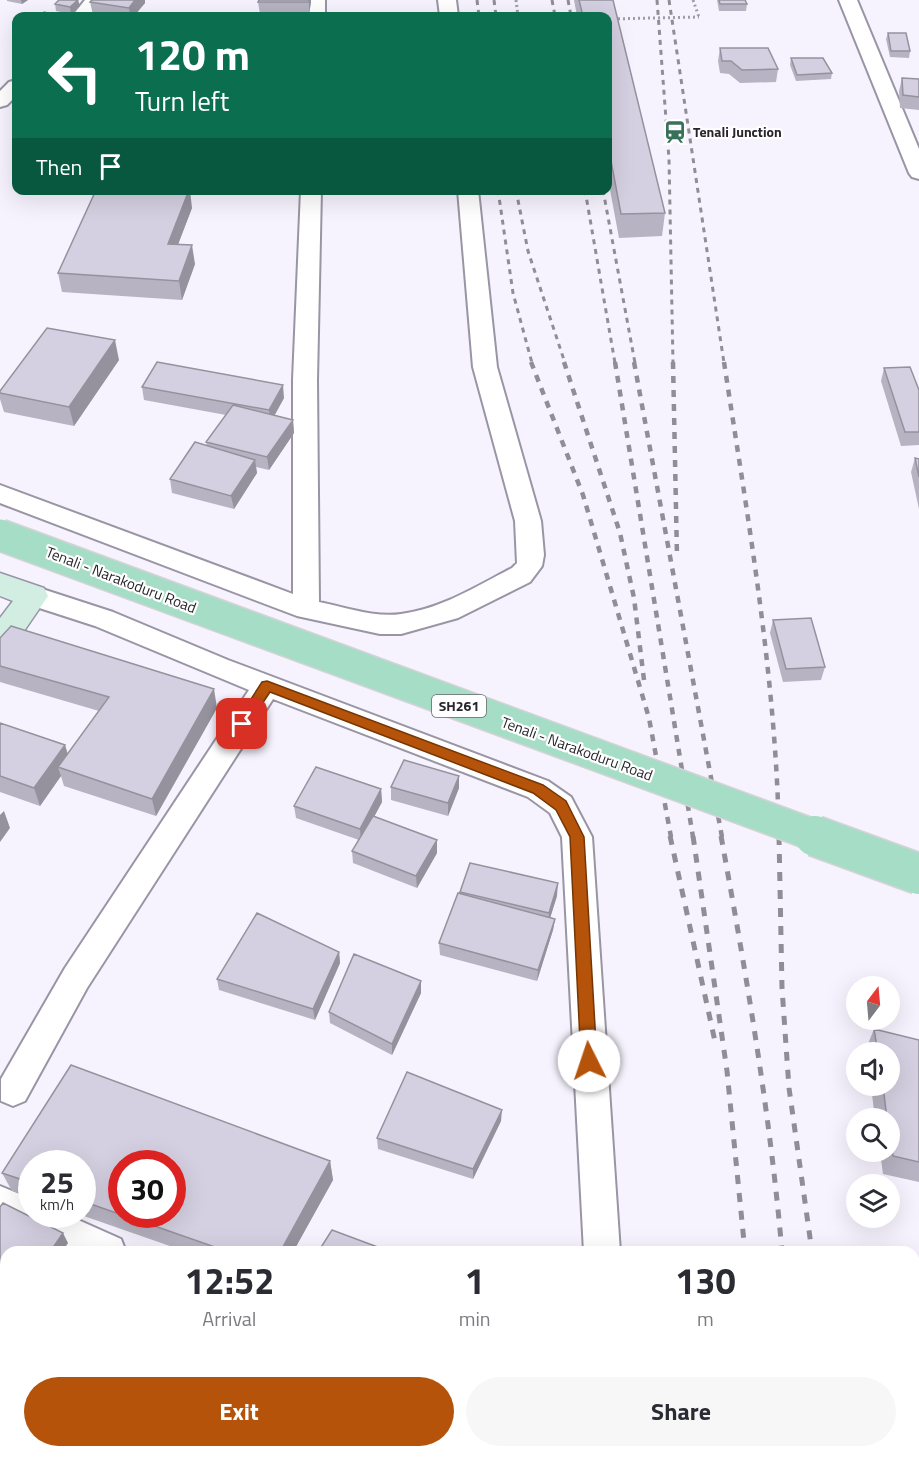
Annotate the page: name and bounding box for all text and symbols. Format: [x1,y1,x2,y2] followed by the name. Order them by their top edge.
[135,22,250,86] text: 120 m
[36,36,114,114] icon: left
[135,80,229,121] text: Turn left
[662,119,688,145] station icon: Tenali Junction
[693,121,782,142] place label: Tenali Junction
[36,150,82,184] text: Then
[94,150,127,183] icon: arrive
[43,540,200,619] street label: Tenali - Narakoduru Road
[432,695,486,717] road number: SH261
[216,698,267,749] pin
[225,707,258,740] icon: arrive
[498,710,656,787] street label: Tenali - Narakoduru Road
[846,976,900,1030] north arrow
[846,976,900,1228] map controls
[557,1029,621,1093] position arrow
[846,1042,900,1096] button: sound
[846,1108,900,1162] button: search
[108,1150,186,1228] speed limit sign: 30
[40,1159,74,1205] text: 25
[846,1174,900,1228] button: layers
[40,1193,74,1216] text: km/h
[184,1253,274,1308] text: 12:52
[465,1253,485,1308] text: 1
[675,1253,736,1308] text: 130
[202,1303,257,1334] text: Arrival
[459,1303,491,1334] text: min
[697,1303,714,1334] text: m
[24,1377,454,1446] button: Exit
[466,1377,896,1446] button: Share

